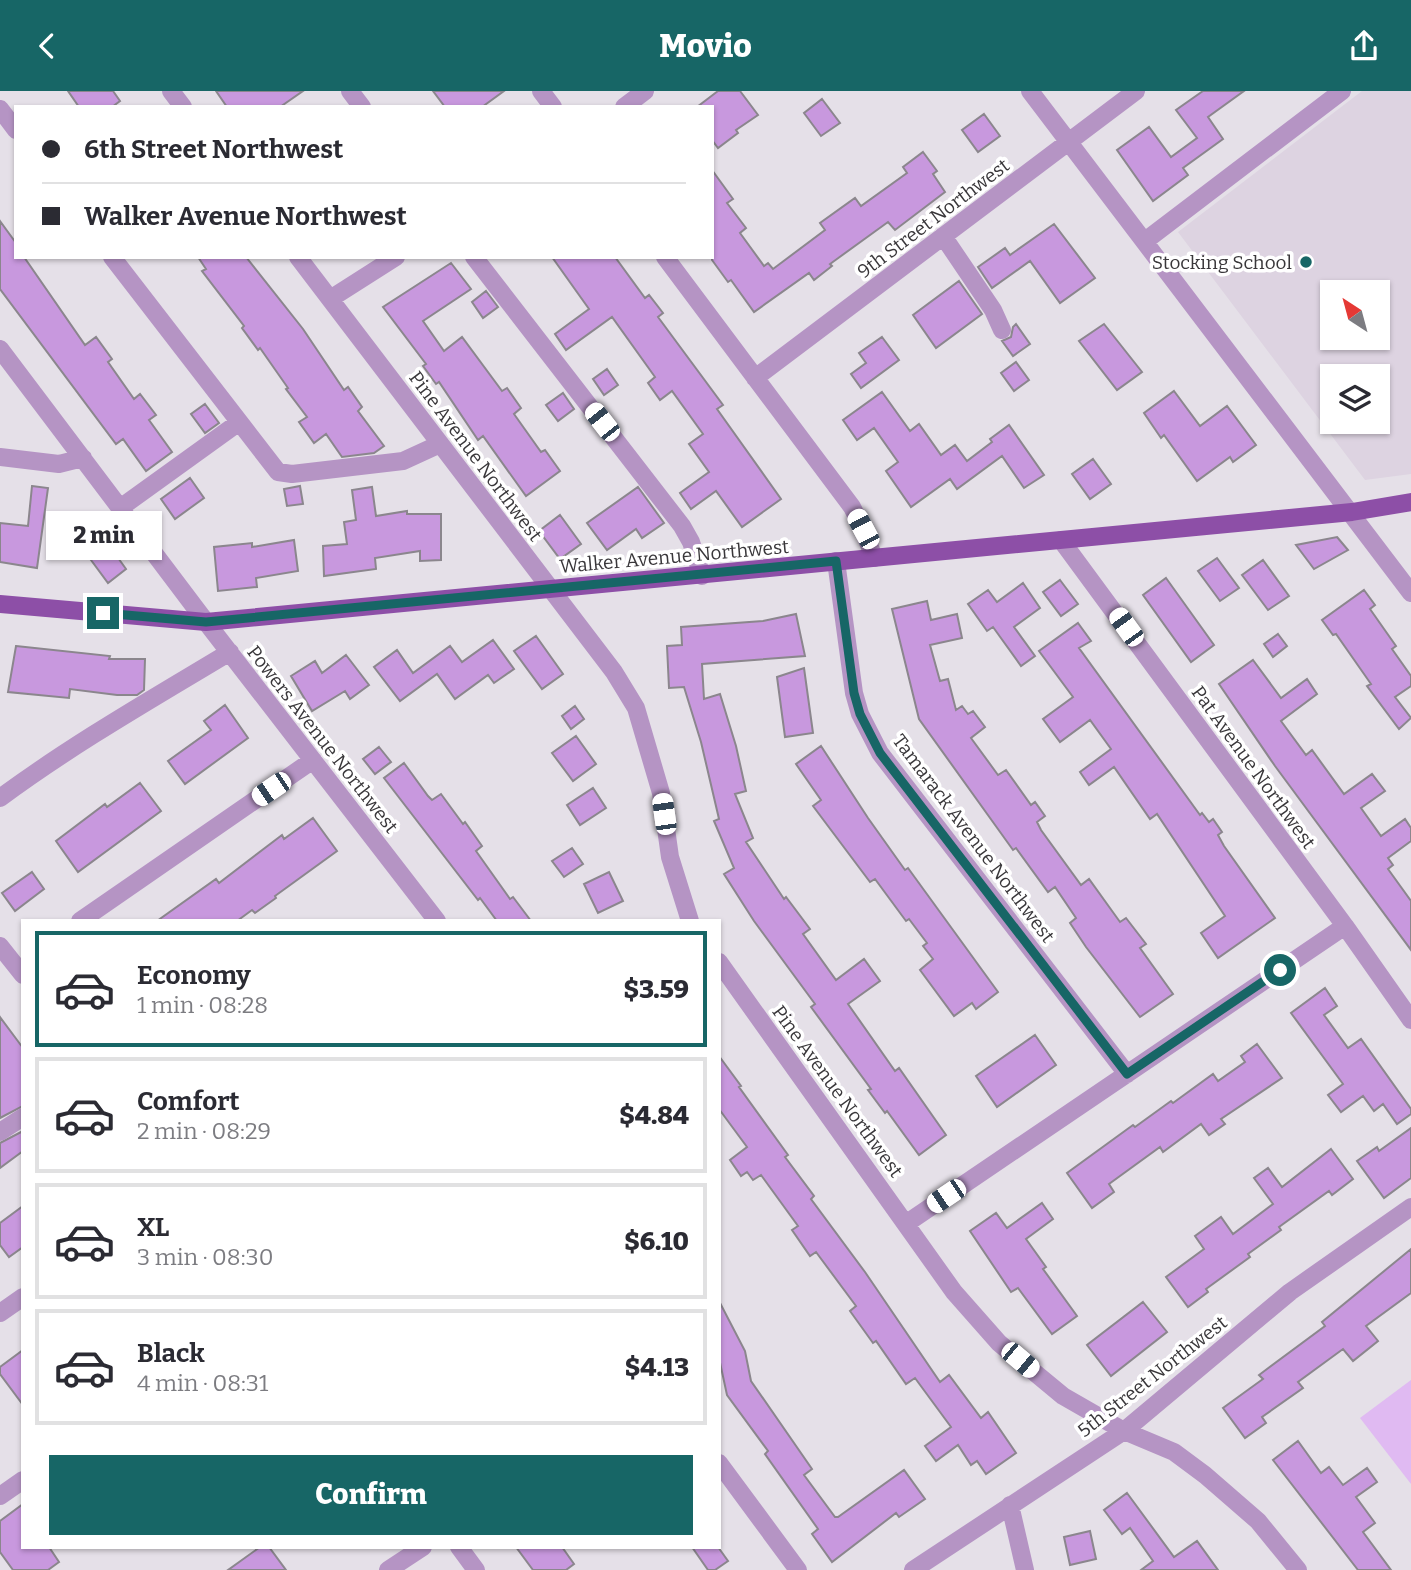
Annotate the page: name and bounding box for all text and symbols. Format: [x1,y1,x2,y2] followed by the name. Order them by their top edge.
[28,27,66,65] icon: back
[659,27,752,65] text: Movio
[1345,27,1383,65] icon: share
[84,134,343,165] text: 6th Street Northwest
[853,154,1014,283] street label: 9th Street Northwest
[84,201,407,232] text: Walker Avenue Northwest
[1152,251,1292,274] place label: Stocking School
[1298,254,1314,270] marker: Stocking School
[1320,280,1390,350] north arrow
[1320,280,1390,434] map controls
[1320,364,1390,434] button: layers
[404,367,547,546] street label: Pine Avenue Northwest
[581,399,624,445] car
[844,506,883,552] car
[45,511,161,561] callout: 2 min
[73,521,135,549] text: 2 min
[558,535,790,578] street label: Walker Avenue Northwest
[87,597,119,629] route end
[1106,604,1147,650] car
[242,641,403,838] street label: Powers Avenue Northwest
[1187,681,1321,853] street label: Pat Avenue Northwest
[888,730,1060,947] street label: Tamarack Avenue Northwest
[248,769,295,809] car
[651,792,678,836] car
[1264,954,1296,986] route start
[53,958,116,1021] icon: car
[137,960,251,991] text: Economy
[623,974,689,1005] text: $3.59
[137,991,268,1019] text: 1 min · 08:28
[767,1001,908,1182] street label: Pine Avenue Northwest
[53,1084,116,1147] icon: car
[137,1086,240,1117] text: Comfort
[619,1100,689,1131] text: $4.84
[137,1117,271,1145] text: 2 min · 08:29
[923,1176,970,1216] car
[53,1210,116,1273] icon: car
[137,1212,169,1243] text: XL
[624,1226,689,1257] text: $6.10
[137,1243,273,1271] text: 3 min · 08:30
[1073,1311,1232,1442] street label: 5th Street Northwest
[53,1336,116,1399] icon: car
[137,1338,205,1369] text: Black
[998,1338,1043,1382] car
[625,1352,689,1383] text: $4.13
[137,1369,268,1397] text: 4 min · 08:31
[49,1455,693,1535] button: Confirm

